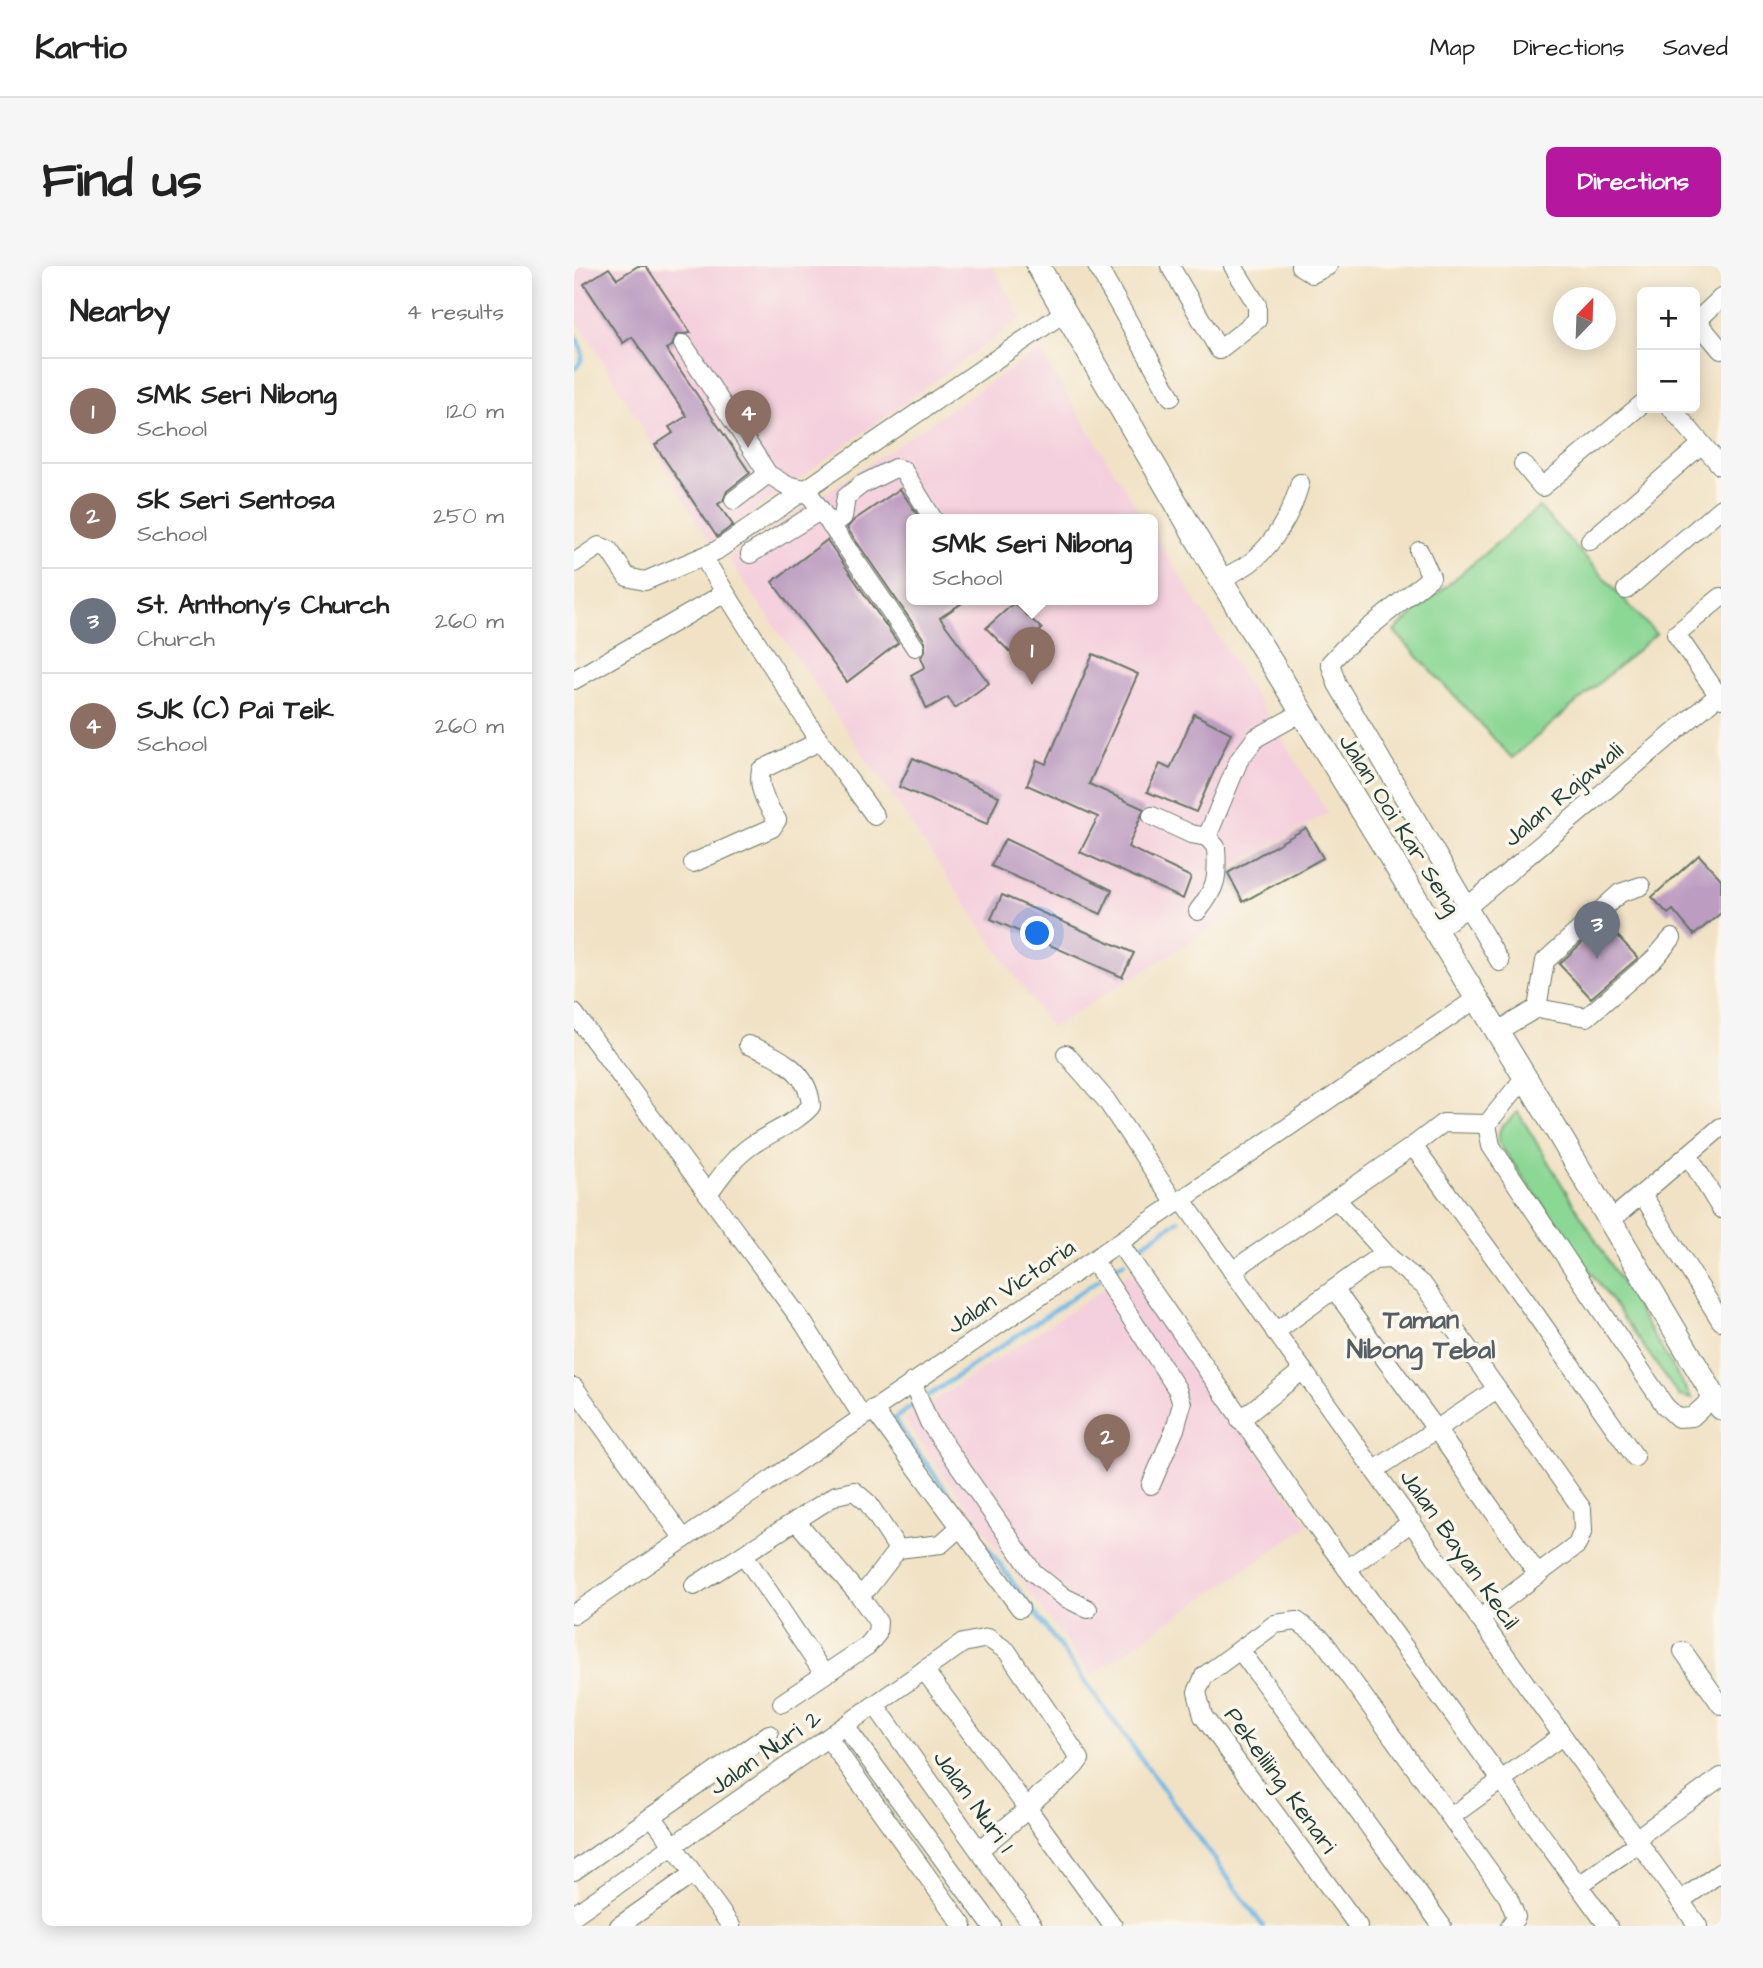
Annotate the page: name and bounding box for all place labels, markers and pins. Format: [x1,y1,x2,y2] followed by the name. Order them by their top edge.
[725,390,771,448] pin: 4
[1009,627,1055,685] pin: 1
[1574,901,1620,959] pin: 3
[1084,1414,1130,1472] pin: 2

